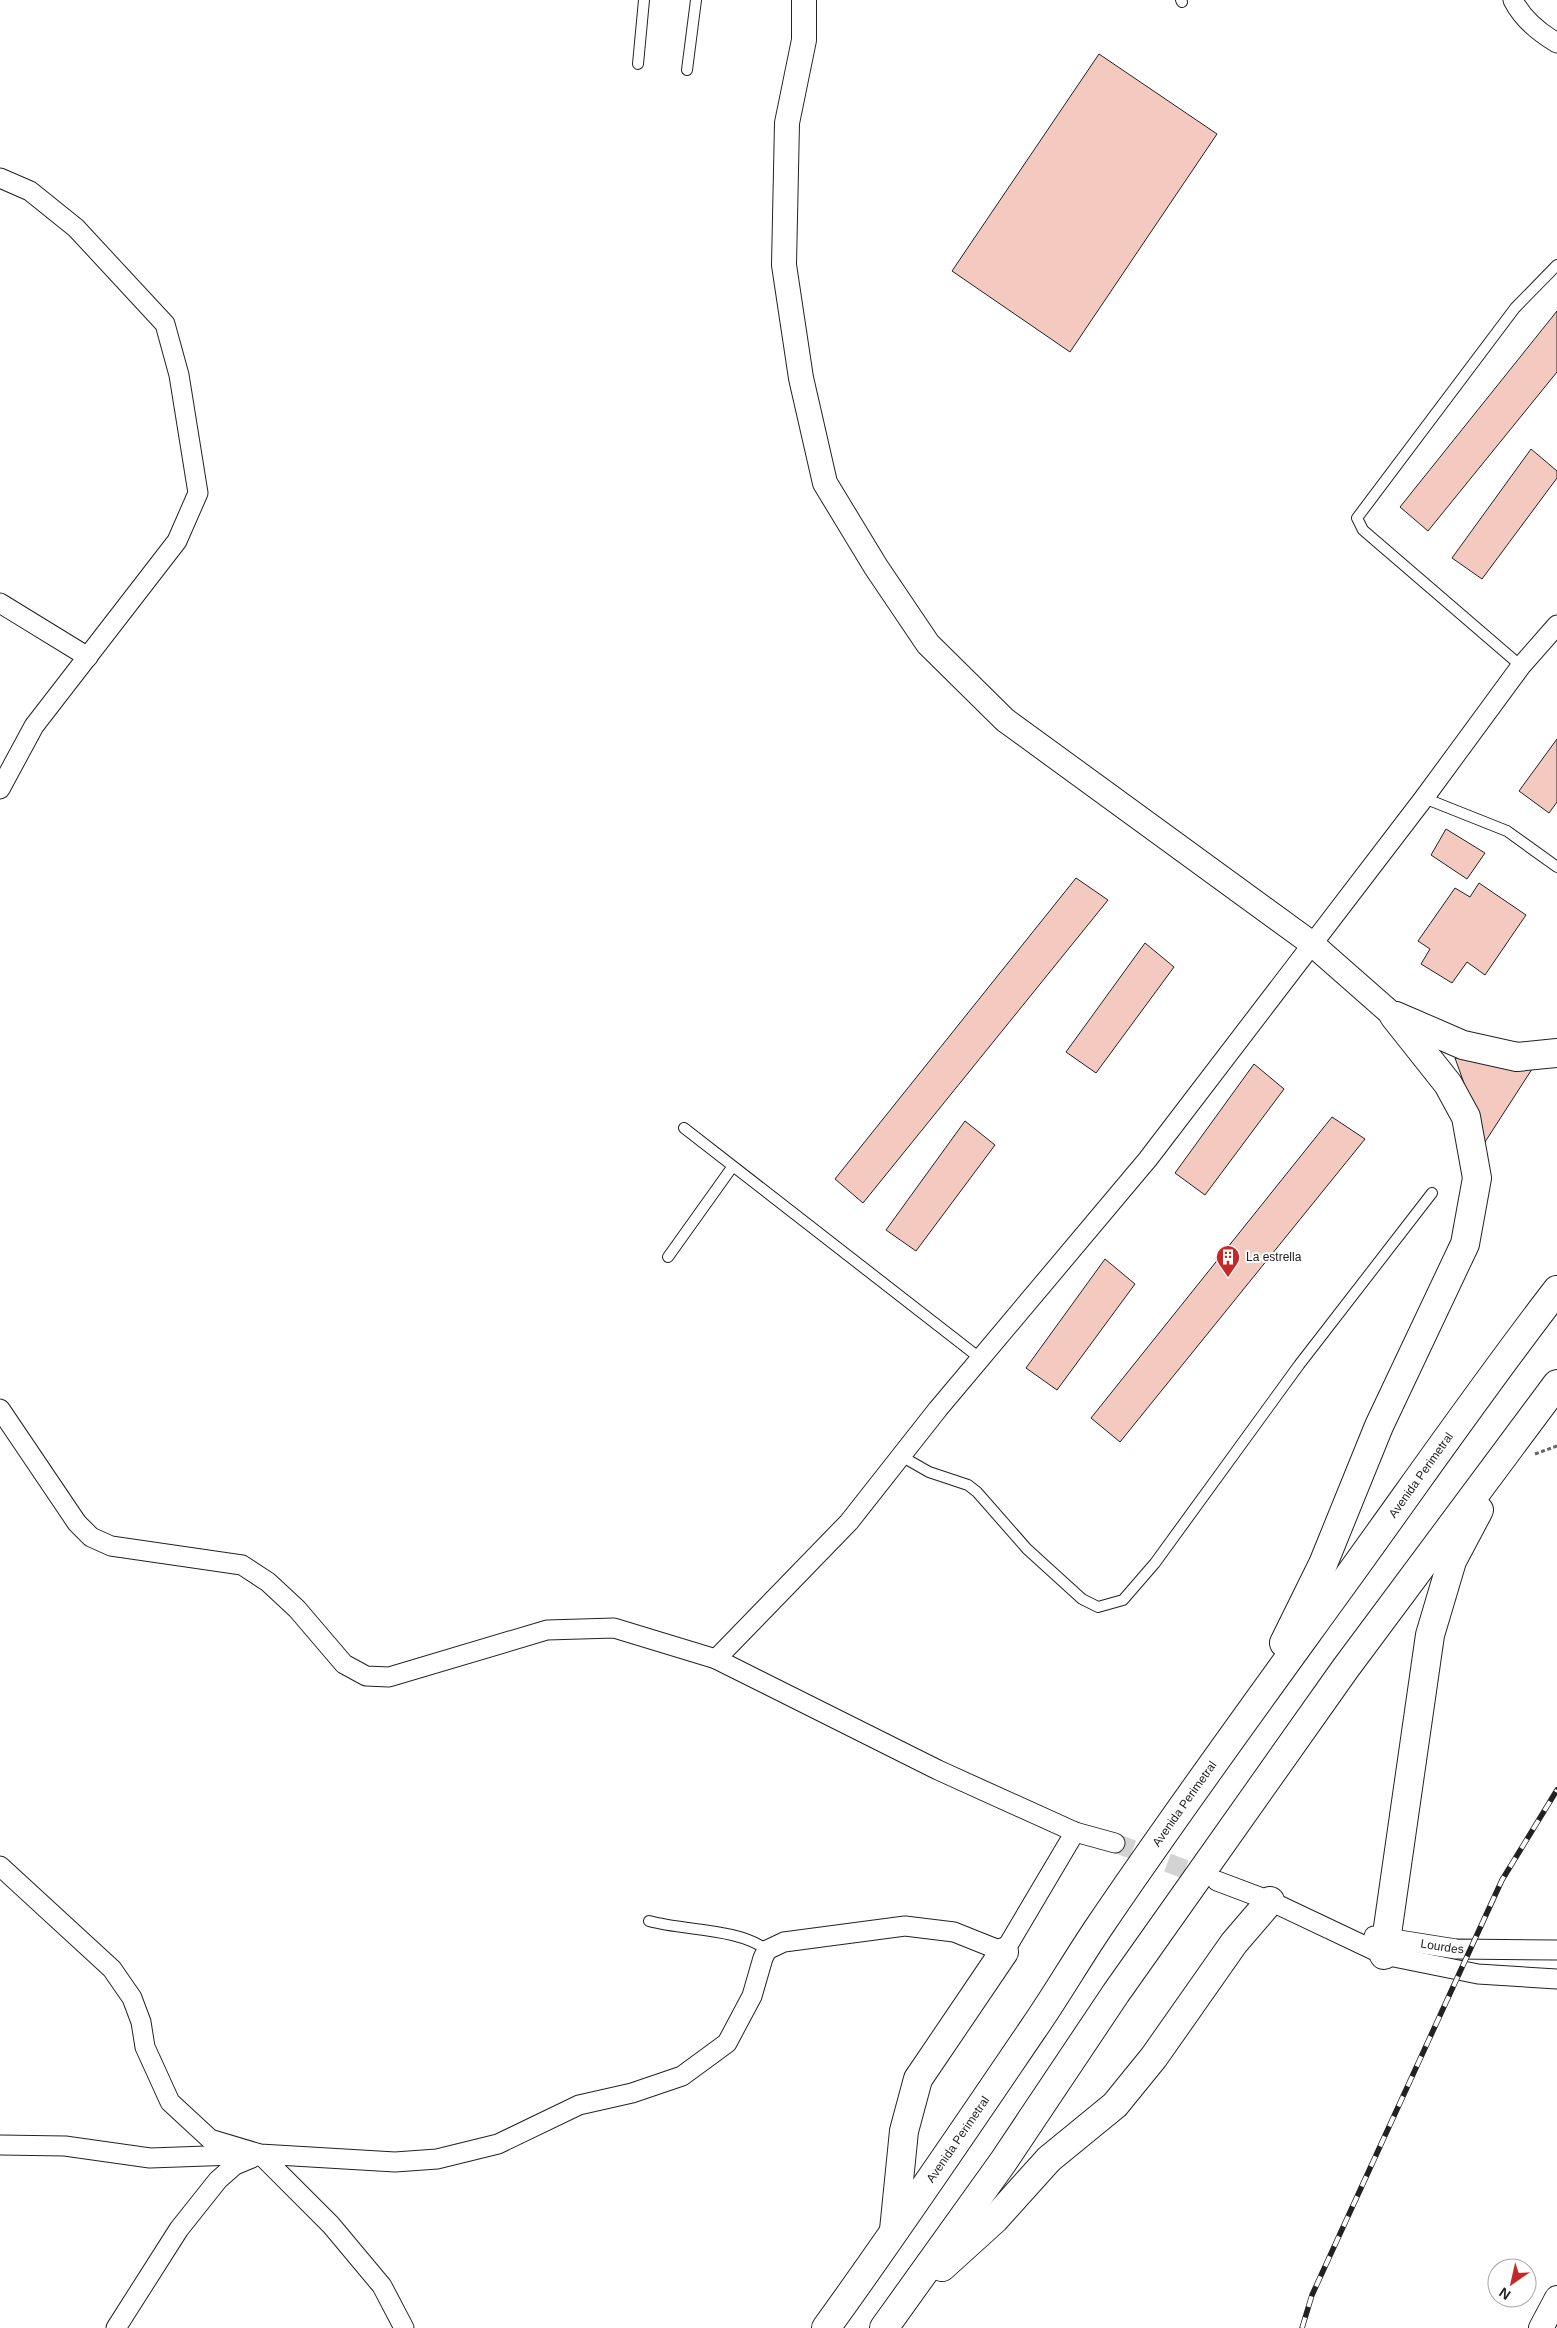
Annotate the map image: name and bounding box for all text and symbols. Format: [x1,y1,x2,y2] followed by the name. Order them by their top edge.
[1215,1244,1241,1278] building icon: La estrella
[1246,1250,1302,1264] place label: La estrella
[1386,1430,1456,1520] street label: Avenida Perimetral
[1149,1759,1219,1849] street label: Avenida Perimetral
[1420,1936,1464,1956] street label: Lourdes
[923,2094,992,2185] street label: Avenida Perimetral
[1487,2258,1537,2308] north arrow
[1496,2284,1513,2303] text: N

